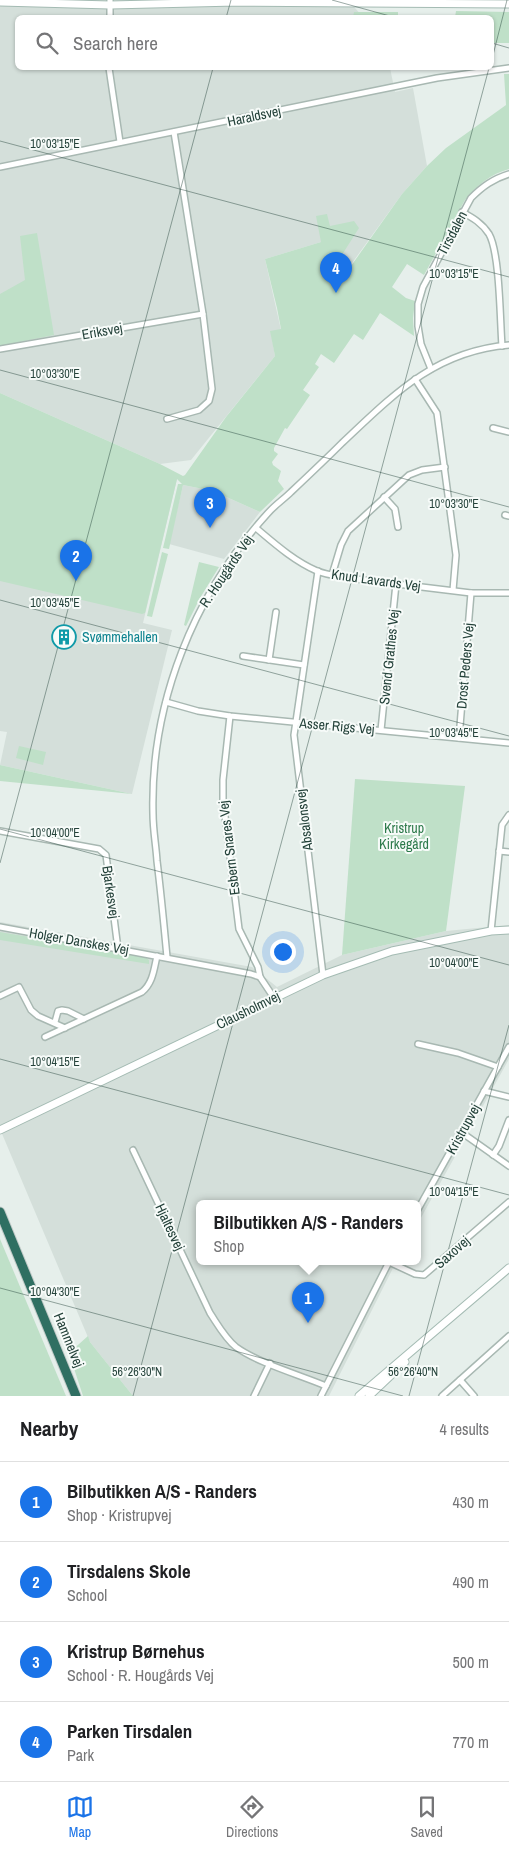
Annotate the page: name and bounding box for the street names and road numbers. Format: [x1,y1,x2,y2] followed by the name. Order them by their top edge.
[226,102,282,130] street label: Haraldsvej
[433,208,471,258] street label: Tirsdalen
[80,319,124,343] street label: Eriksvej
[195,531,257,611] street label: R. Hougårds Vej
[330,565,422,595] street label: Knud Lavards Vej
[375,608,403,706] street label: Svend Grathes Vej
[452,622,478,710] street label: Drost Peders Vej
[298,714,375,738] street label: Asser Rigs Vej
[291,788,317,853] street label: Absalonsvej
[214,800,244,896] street label: Esbern Snares Vej
[98,865,124,919] street label: Bjarkesvej
[28,923,130,959] street label: Holger Danskes Vej
[213,987,283,1033] street label: Clausholmvej
[442,1101,484,1157] street label: Kristrupvej
[151,1201,189,1253] street label: Hjaltesvej
[431,1232,473,1272] street label: Saxovej
[50,1310,88,1370] street label: Hammelvej

